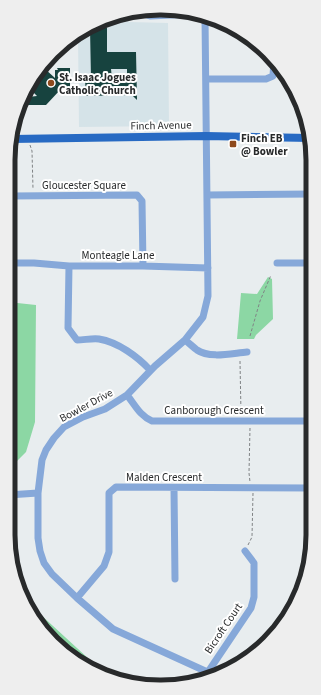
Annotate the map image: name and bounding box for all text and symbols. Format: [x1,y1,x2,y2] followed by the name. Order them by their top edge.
[59,70,136,98] place label: St. Isaac Jogues Catholic Church
[46,78,56,88] marker: St. Isaac Jogues Catholic Church
[130,117,192,134] street label: Finch Avenue
[241,131,288,159] place label: Finch EB @ Bowler
[228,139,238,149] marker: Finch EB @ Bowler
[42,178,126,193] street label: Gloucester Square
[82,248,155,263] street label: Monteagle Lane
[57,385,116,426] street label: Bowler Drive
[164,403,264,418] street label: Canborough Crescent
[126,470,202,485] street label: Malden Crescent
[201,600,246,657] street label: Bicroft Court

